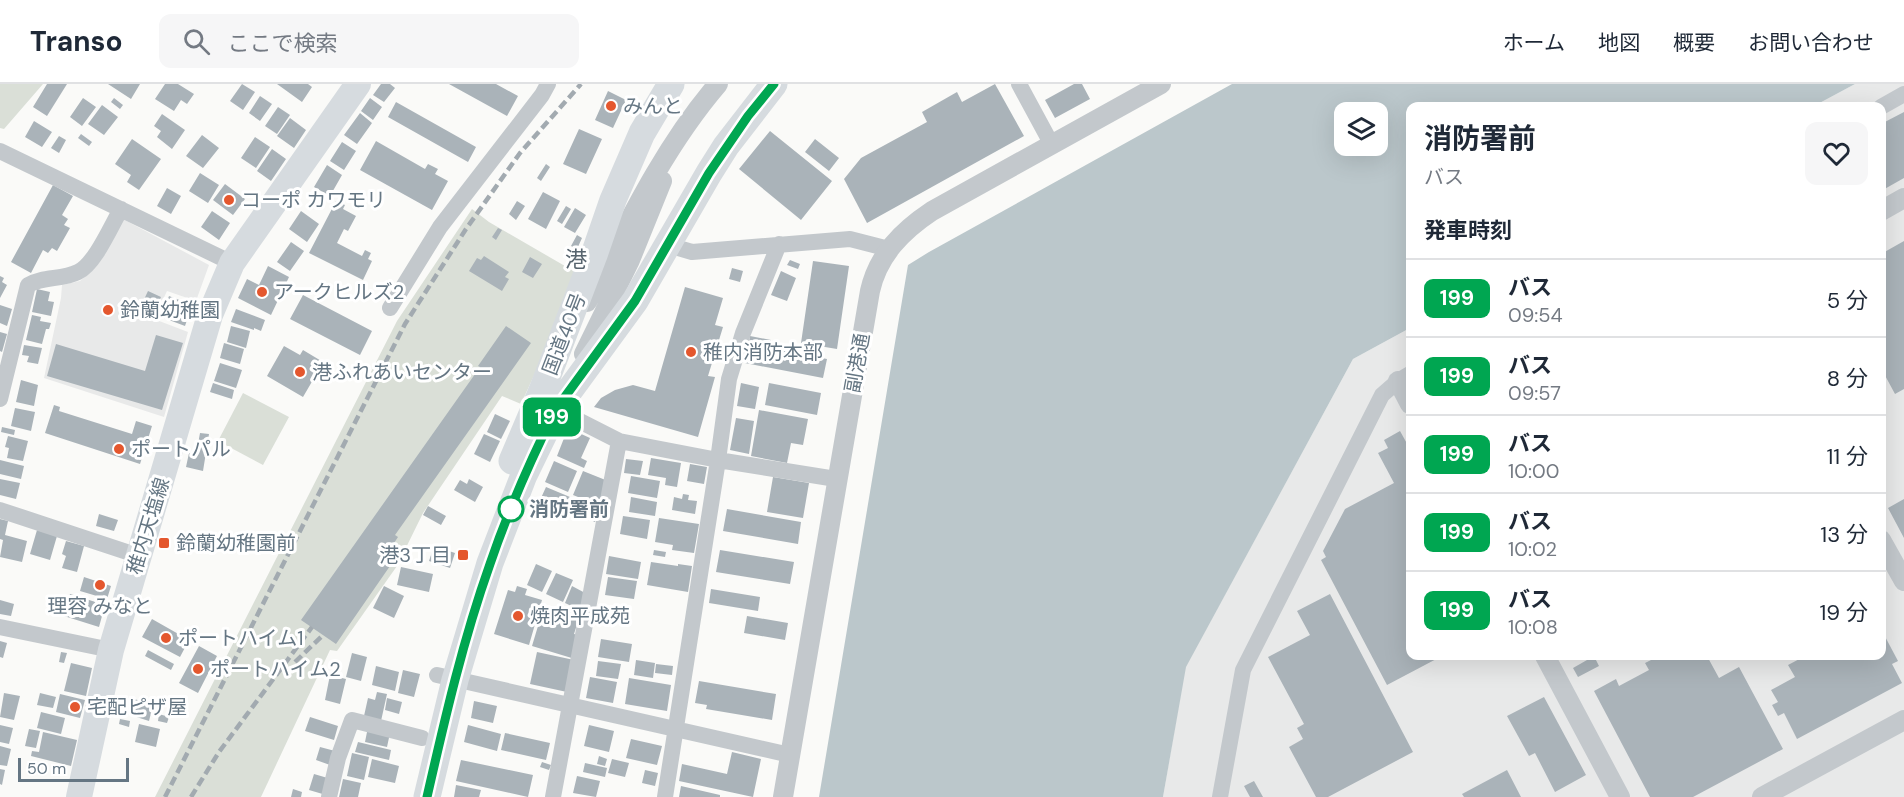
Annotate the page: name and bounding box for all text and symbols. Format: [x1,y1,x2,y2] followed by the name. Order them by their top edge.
[159,14,579,68] search box
[30,23,123,60] text: Transo
[180,25,213,58] icon: search
[228,29,338,58] text: ここで検索
[1503,29,1565,57] text: ホーム
[1598,29,1640,57] text: 地図
[1673,29,1715,57] text: 概要
[1748,29,1874,57] text: お問い合わせ
[623,93,683,119] place label: みんと
[604,99,618,113] marker: みんと
[1334,102,1388,156] map controls
[1334,102,1388,156] button: layers
[1424,120,1536,157] text: 消防署前
[1805,122,1868,185] button: heart
[1424,164,1464,190] text: バス
[241,187,386,213] place label: コーポ カワモリ
[222,193,236,207] marker: コーポ カワモリ
[1424,216,1512,245] text: 発車時刻
[565,245,587,274] district label: 港
[1508,273,1552,302] text: バス
[274,279,404,305] place label: アークヒルズ2
[1440,284,1474,312] text: 199
[255,285,269,299] marker: アークヒルズ2
[1827,286,1868,315] text: 5 分
[536,289,592,379] street label: 国道40号
[120,297,220,323] place label: 鈴蘭幼稚園
[1508,302,1563,328] text: 09:54
[101,303,115,317] marker: 鈴蘭幼稚園
[839,331,875,395] street label: 副港通
[703,339,823,365] place label: 稚内消防本部
[684,345,698,359] marker: 稚内消防本部
[1508,351,1552,380] text: バス
[312,359,492,385] place label: 港ふれあいセンター
[1440,362,1474,390] text: 199
[1827,364,1868,393] text: 8 分
[293,365,307,379] marker: 港ふれあいセンター
[1508,380,1561,406] text: 09:57
[518,398,586,436] line badge: 199
[535,403,569,431] text: 199
[1508,429,1552,458] text: バス
[131,436,231,462] place label: ポートパル
[1440,440,1474,468] text: 199
[112,442,126,456] marker: ポートパル
[1826,442,1868,471] text: 11 分
[1508,458,1559,484] text: 10:00
[121,474,175,578] street label: 稚内天塩線
[498,496,524,522] marker: 消防署前
[529,496,609,522] place label: 消防署前
[1508,507,1552,536] text: バス
[1440,518,1474,546] text: 199
[1820,520,1868,549] text: 13 分
[176,530,296,556] place label: 鈴蘭幼稚園前
[157,536,171,550] marker: 鈴蘭幼稚園前
[1508,536,1557,562] text: 10:02
[379,542,451,568] place label: 港3丁目
[456,548,470,562] marker: 港3丁目
[93,578,107,592] marker: 理容 みなと
[1508,585,1552,614] text: バス
[47,593,153,619] place label: 理容 みなと
[1440,596,1474,624] text: 199
[1819,598,1868,627] text: 19 分
[530,603,630,629] place label: 焼肉平成苑
[511,609,525,623] marker: 焼肉平成苑
[1508,614,1558,640] text: 10:08
[178,625,303,651] place label: ポートハイム1
[159,631,173,645] marker: ポートハイム1
[210,656,341,682] place label: ポートハイム2
[191,662,205,676] marker: ポートハイム2
[87,694,187,720] place label: 宅配ピザ屋
[68,700,82,714] marker: 宅配ピザ屋
[18,755,129,782] scale bar
[27,758,66,779] text: 50 m

